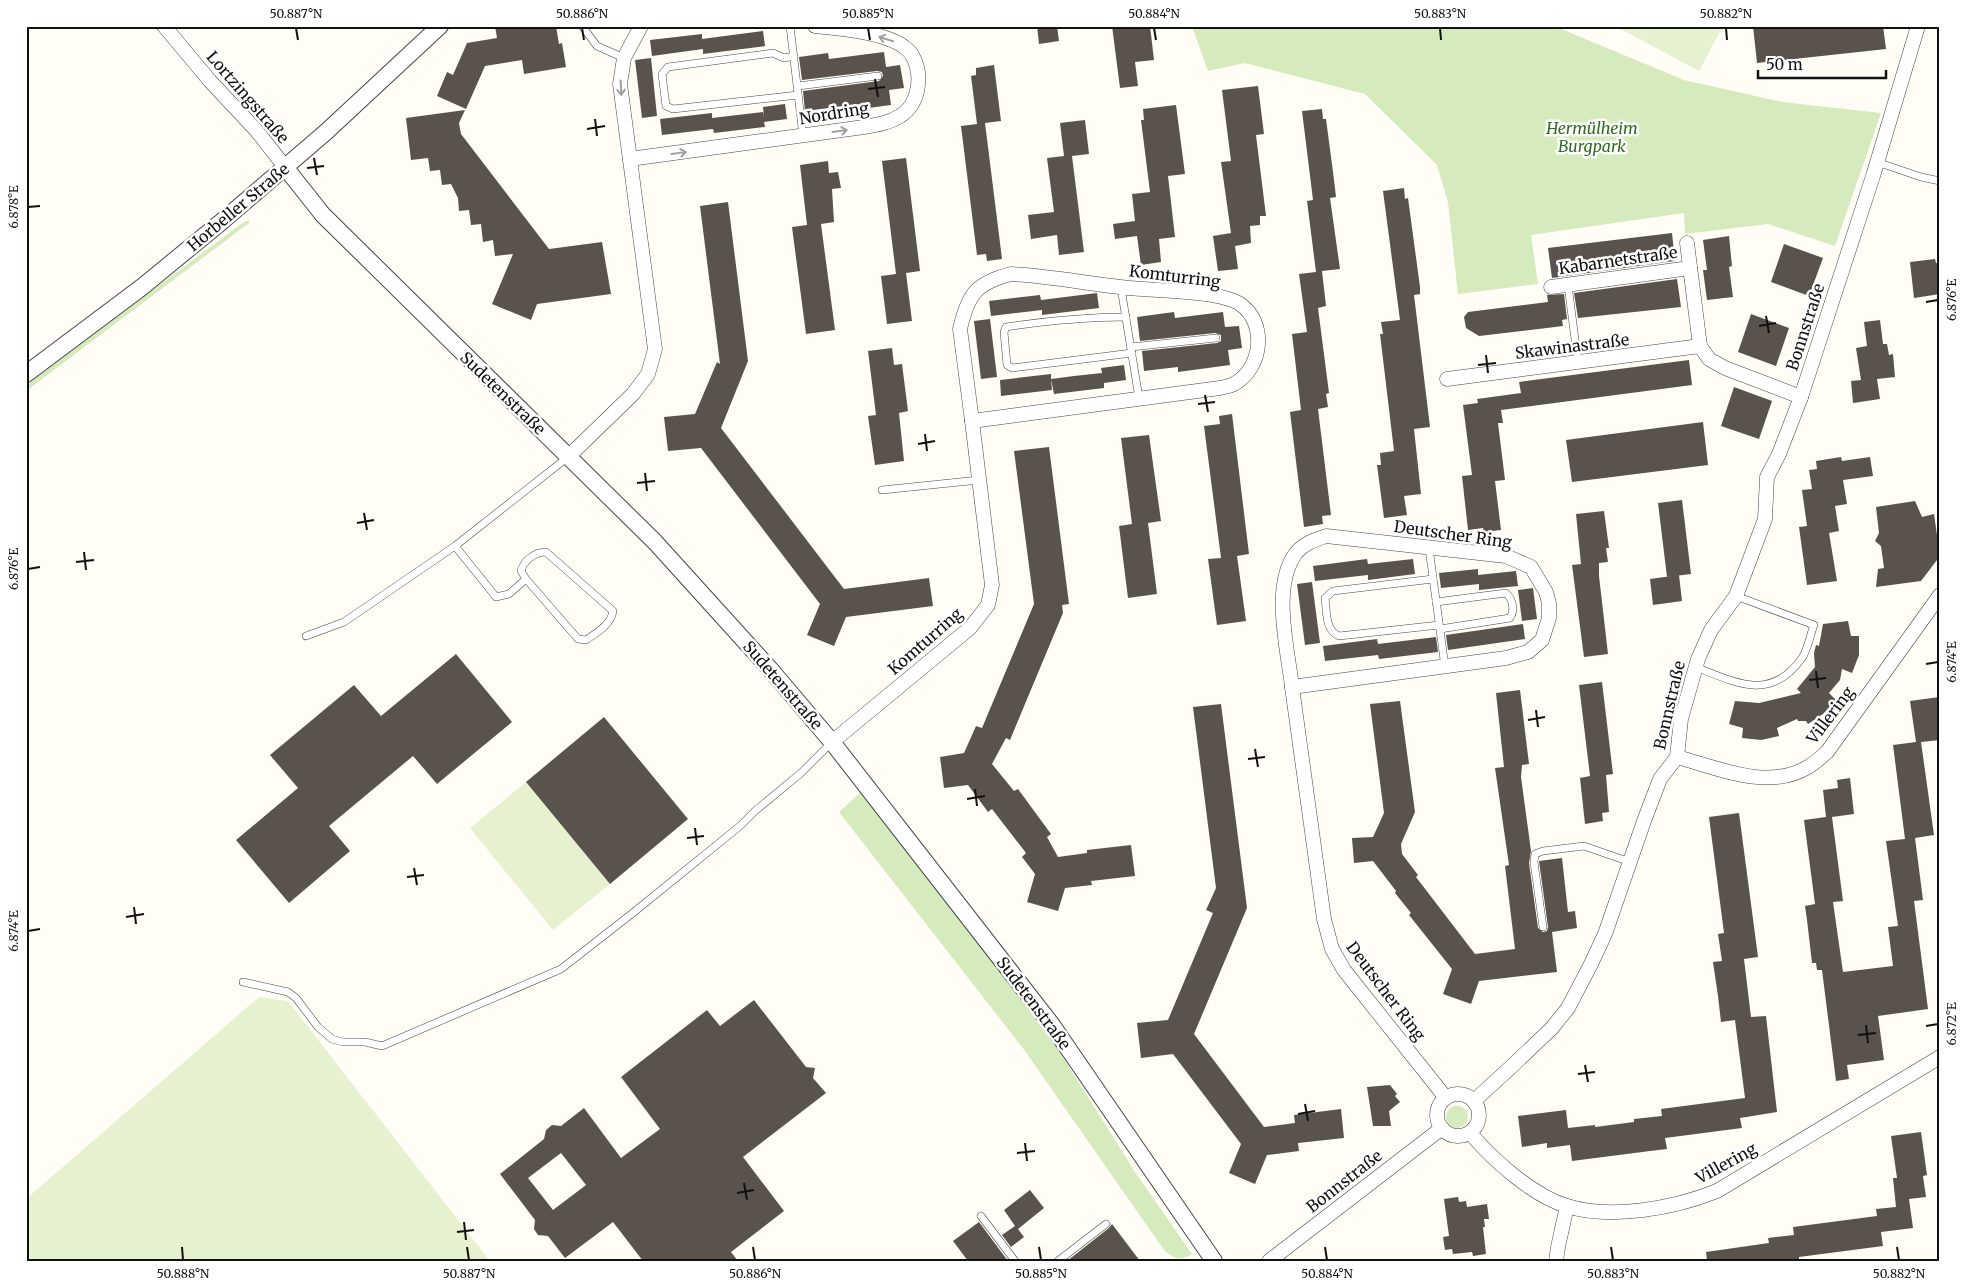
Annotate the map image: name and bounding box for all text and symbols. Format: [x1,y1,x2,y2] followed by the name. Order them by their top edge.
[270,6,323,21] text: 50.887°N
[556,6,609,21] text: 50.886°N
[842,6,895,21] text: 50.885°N
[1128,6,1181,21] text: 50.884°N
[1414,6,1467,21] text: 50.883°N
[1700,6,1753,21] text: 50.882°N
[879,34,895,44] one-way arrow
[203,47,293,147] street label: Lortzingstraße
[1758,48,1886,80] scale bar
[1766,55,1803,74] text: 50 m
[617,79,626,95] one-way arrow
[798,98,871,128] street label: Nordring
[1545,118,1638,156] park label: Hermülheim Burgpark
[831,126,847,136] one-way arrow
[670,148,686,158] one-way arrow
[183,159,293,255] street label: Horbeller Straße
[6,185,21,229] text: 6.878°E
[1557,242,1679,278] street label: Kabarnetstraße
[1128,260,1222,292] street label: Komturring
[1944,279,1959,321] text: 6.876°E
[1782,281,1828,373] street label: Bonnstraße
[1514,329,1630,363] street label: Skawinastraße
[456,347,550,439] street label: Sudetenstraße
[1393,516,1514,552] street label: Deutscher Ring
[6,548,21,590] text: 6.876°E
[884,603,967,679] street label: Komturring
[739,637,827,733] street label: Sudetenstraße
[1944,641,1959,683] text: 6.874°E
[1649,659,1689,751] street label: Bonnstraße
[1801,682,1858,748] street label: Villering
[6,910,21,952] text: 6.874°E
[1342,937,1430,1045] street label: Deutscher Ring
[993,953,1075,1053] street label: Sudetenstraße
[1944,1002,1959,1046] text: 6.872°E
[1691,1138,1760,1188] street label: Villering
[1302,1145,1386,1217] street label: Bonnstraße
[157,1266,210,1281] text: 50.888°N
[443,1266,496,1281] text: 50.887°N
[729,1266,782,1281] text: 50.886°N
[1015,1266,1068,1281] text: 50.885°N
[1301,1266,1354,1281] text: 50.884°N
[1587,1266,1640,1281] text: 50.883°N
[1873,1266,1926,1281] text: 50.882°N

